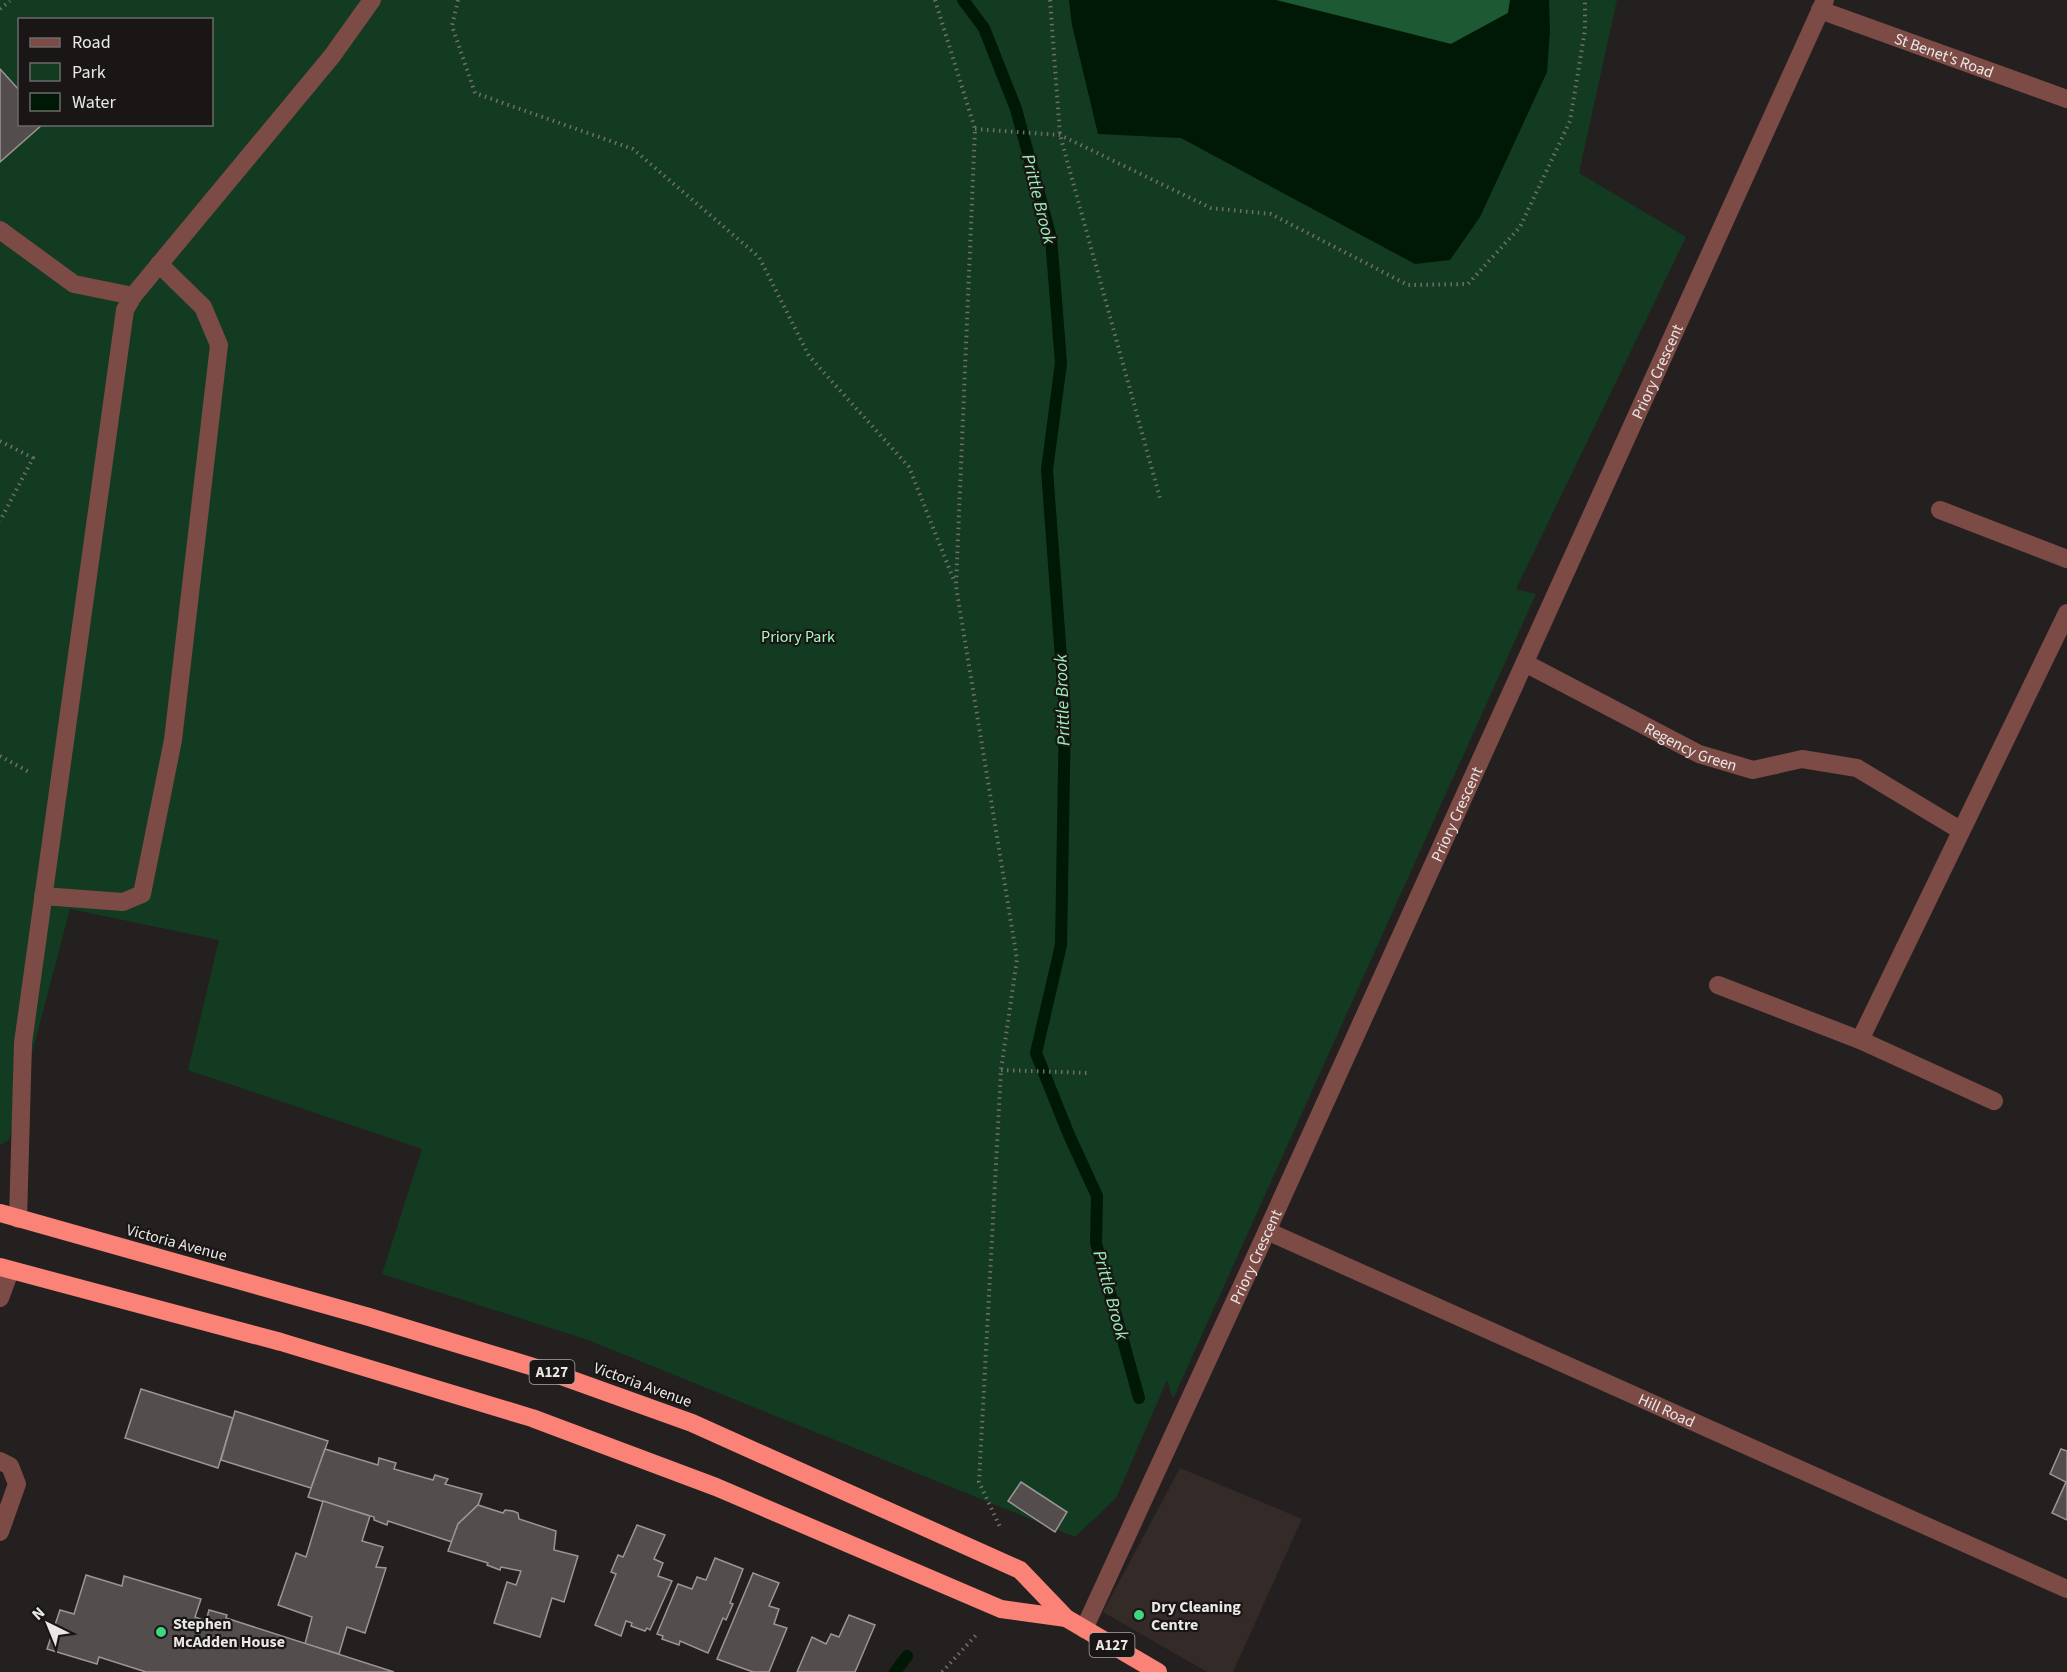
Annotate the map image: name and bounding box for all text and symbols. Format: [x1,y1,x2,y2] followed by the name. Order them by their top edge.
[18,18,213,126] legend
[1891,28,1997,84] street label: St Benet's Road
[72,30,111,55] text: Road
[72,60,106,85] text: Park
[72,90,116,115] text: Water
[1015,151,1062,247] water label: Prittle Brook
[1627,320,1689,423] street label: Priory Crescent
[761,626,835,648] park label: Priory Park
[1048,653,1077,746] water label: Prittle Brook
[1640,717,1740,777] street label: Regency Green
[1426,763,1488,865] street label: Priory Crescent
[1225,1205,1288,1308] street label: Priory Crescent
[124,1219,230,1267] street label: Victoria Avenue
[1087,1247,1135,1343] water label: Prittle Brook
[590,1357,695,1413] street label: Victoria Avenue
[530,1360,574,1384] road number: A127
[1634,1388,1698,1433] street label: Hill Road
[18,1594,78,1654] north arrow
[1151,1596,1241,1636] place label: Dry Cleaning Centre
[27,1602,50,1625] text: N
[1132,1608,1146,1622] marker: Dry Cleaning Centre
[173,1613,285,1653] place label: Stephen McAdden House
[154,1625,168,1639] marker: Stephen McAdden House
[1090,1633,1134,1657] road number: A127

